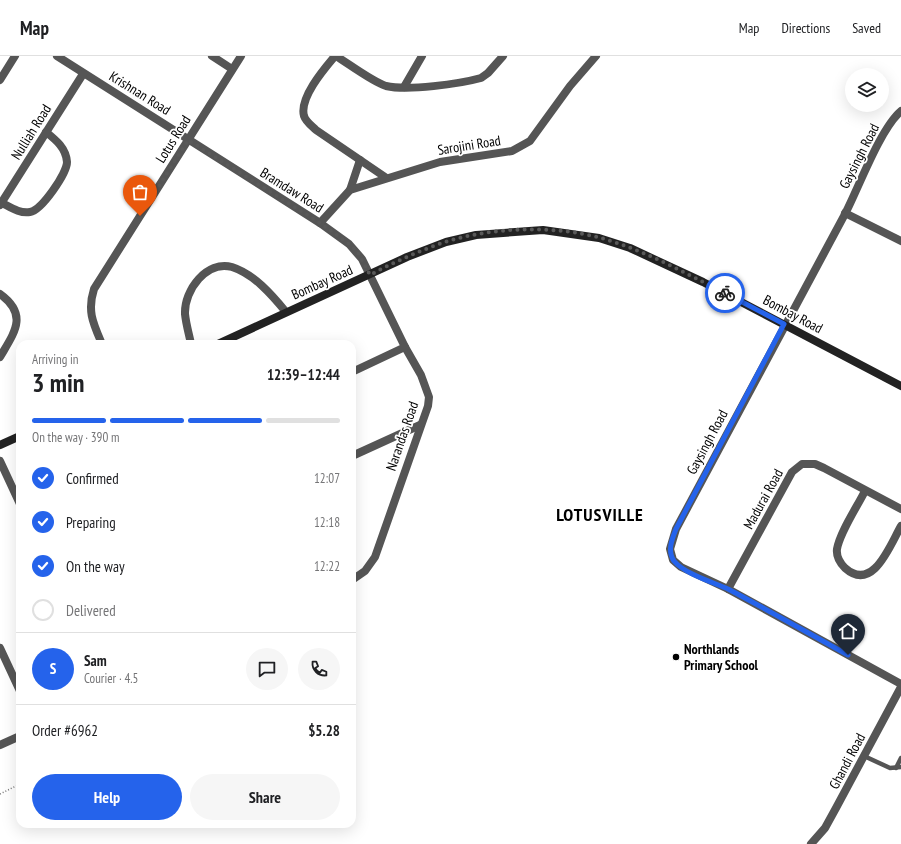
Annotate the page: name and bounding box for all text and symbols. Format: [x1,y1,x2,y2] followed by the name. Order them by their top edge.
[20,16,49,40] text: Map
[739,19,759,37] text: Map
[781,19,830,37] text: Directions
[852,19,881,37] text: Saved
[106,67,174,119] street label: Krishnan Road
[845,68,889,112] map controls
[845,68,889,112] button: layers
[7,101,55,163] street label: Nulliah Road
[151,112,195,166] street label: Lotus Road
[835,120,883,192] street label: Gaysingh Road
[436,131,502,159] street label: Sarojini Road
[257,163,327,217] street label: Bramdaw Road
[123,175,157,216] pin
[129,181,151,203] icon: bag
[289,261,355,303] street label: Bombay Road
[705,273,745,313] courier
[714,282,736,304] icon: bike
[760,291,826,337] street label: Bombay Road
[32,351,79,368] text: Arriving in
[267,365,340,384] text: 12:39–12:44
[32,366,85,399] text: 3 min
[382,399,422,473] street label: Narandas Road
[682,407,732,477] street label: Gaysingh Road
[32,429,119,446] text: On the way · 390 m
[739,466,787,532] street label: Madurai Road
[32,467,54,489] icon: check
[66,469,119,488] text: Confirmed
[314,470,340,487] text: 12:07
[556,503,644,526] district label: LOTUSVILLE
[32,511,54,533] icon: check
[66,513,116,532] text: Preparing
[314,514,340,531] text: 12:18
[32,555,54,577] icon: check
[66,557,125,576] text: On the way
[314,558,340,575] text: 12:22
[66,601,116,620] text: Delivered
[831,614,865,655] pin
[837,620,859,642] icon: home
[684,640,759,674] place label: Northlands Primary School
[246,648,288,690] button: chat
[298,648,340,690] button: phone
[84,651,107,670] text: Sam
[671,652,681,662] marker: Northlands Primary School
[50,659,56,678] text: S
[84,670,138,687] text: Courier · 4.5
[32,721,98,740] text: Order #6962
[308,721,340,740] text: $5.28
[825,730,869,792] street label: Ghandi Road
[32,774,182,820] button: Help
[190,774,340,820] button: Share

